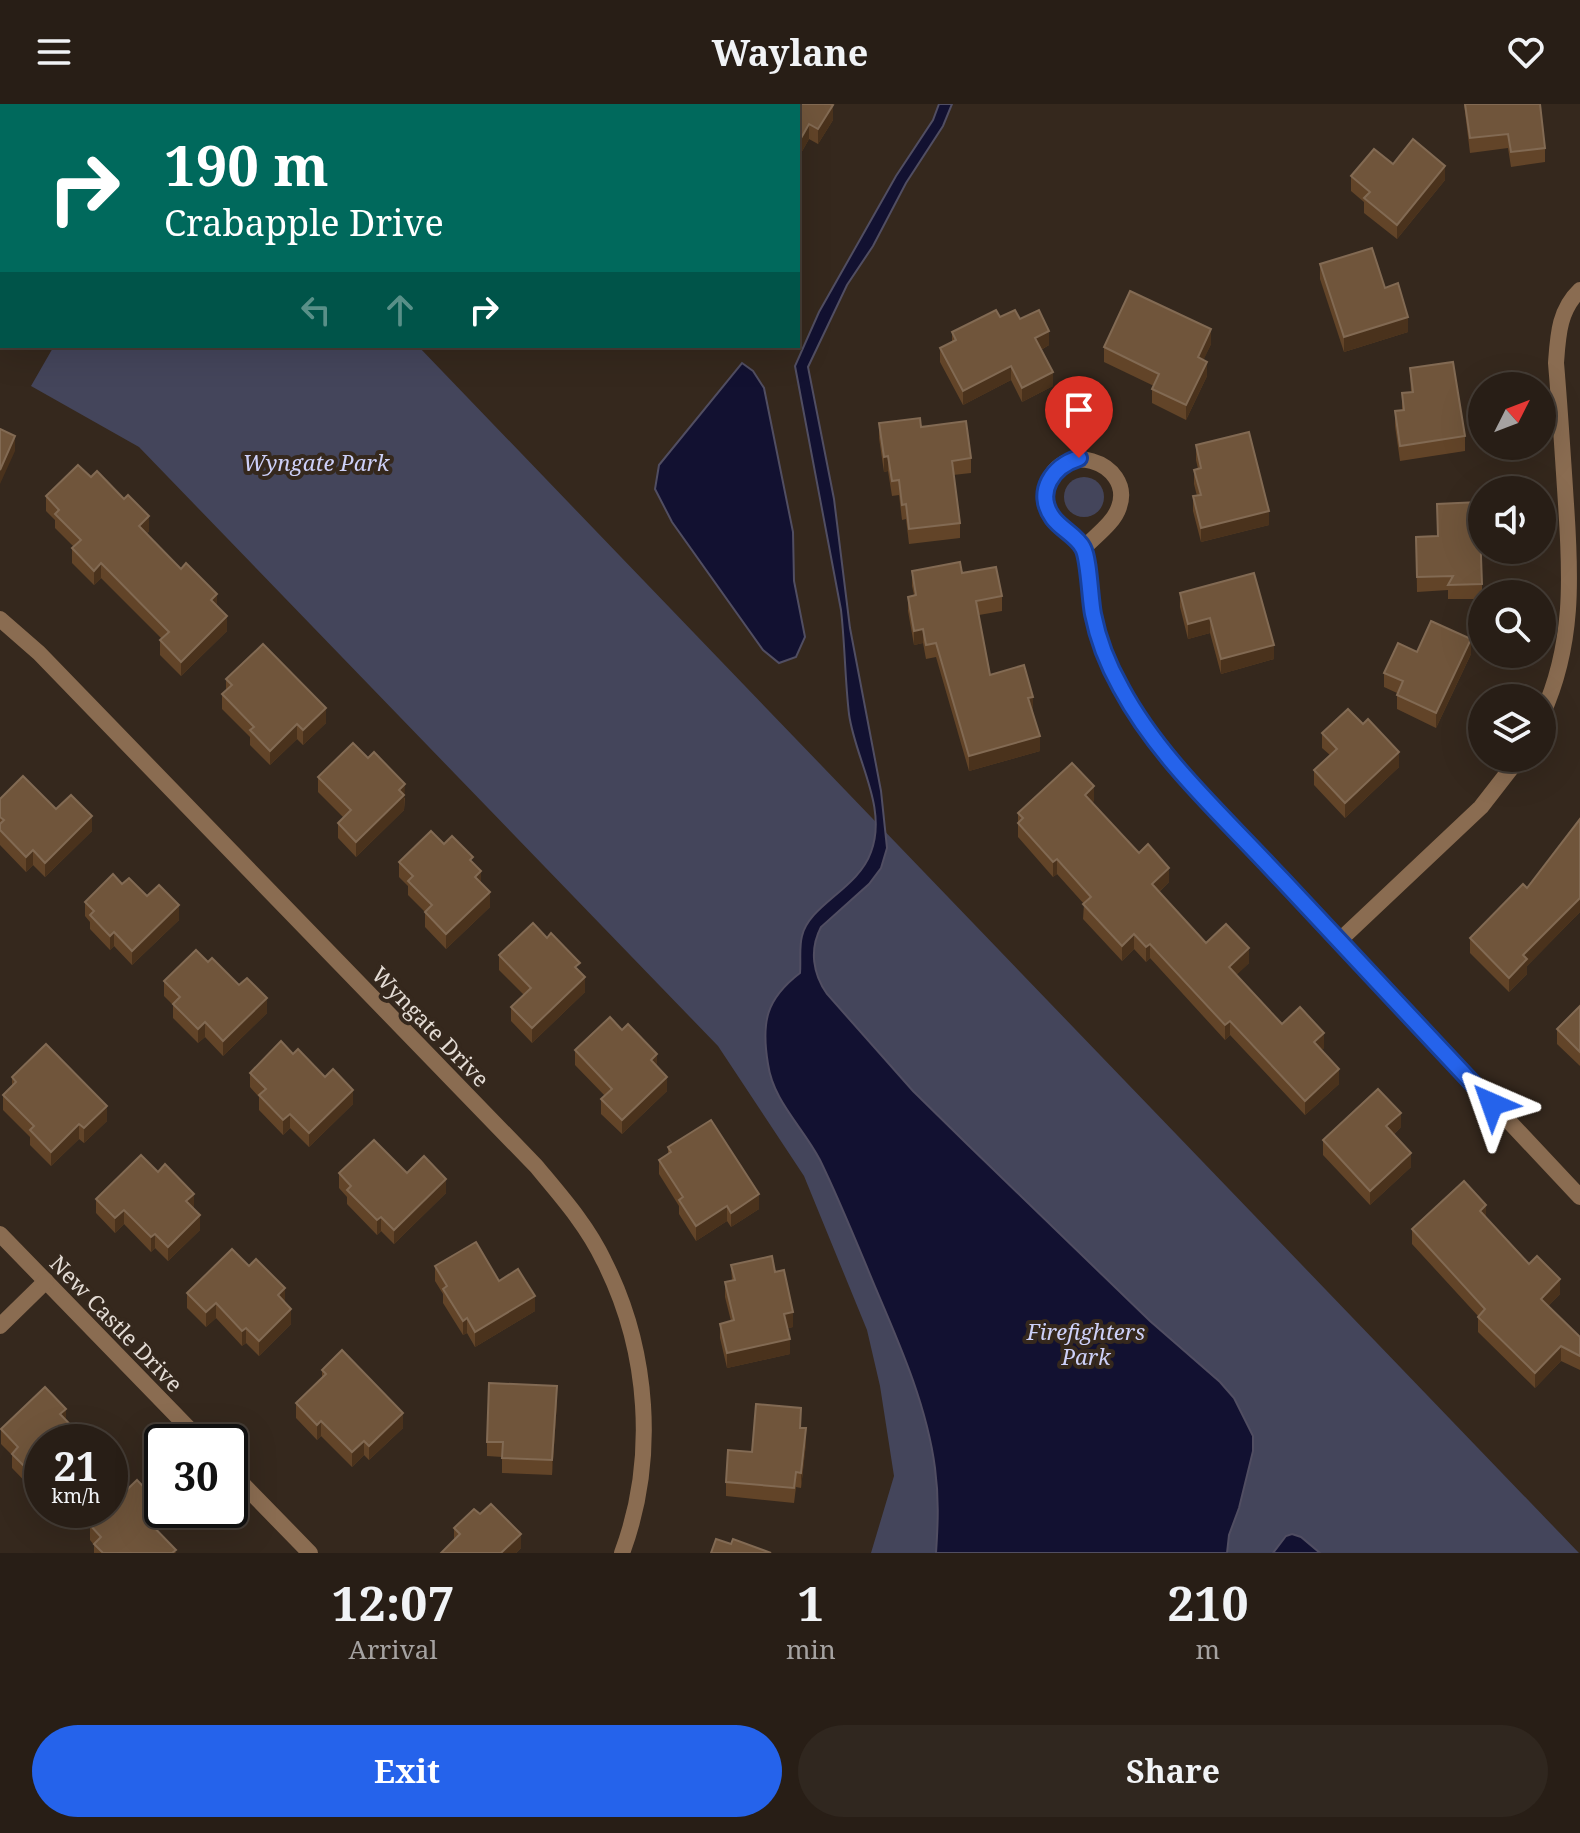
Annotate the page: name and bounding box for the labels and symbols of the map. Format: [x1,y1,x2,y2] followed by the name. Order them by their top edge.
[1468,372,1556,460] north arrow
[1045,376,1113,458] pin
[243,447,391,477] park label: Wyngate Park
[366,959,496,1093] street label: Wyngate Drive
[1450,1062,1534,1146] position arrow
[44,1248,190,1398] street label: New Castle Drive
[1026,1316,1145,1371] park label: Firefighters Park
[144,1424,248,1528] speed limit sign: 30

